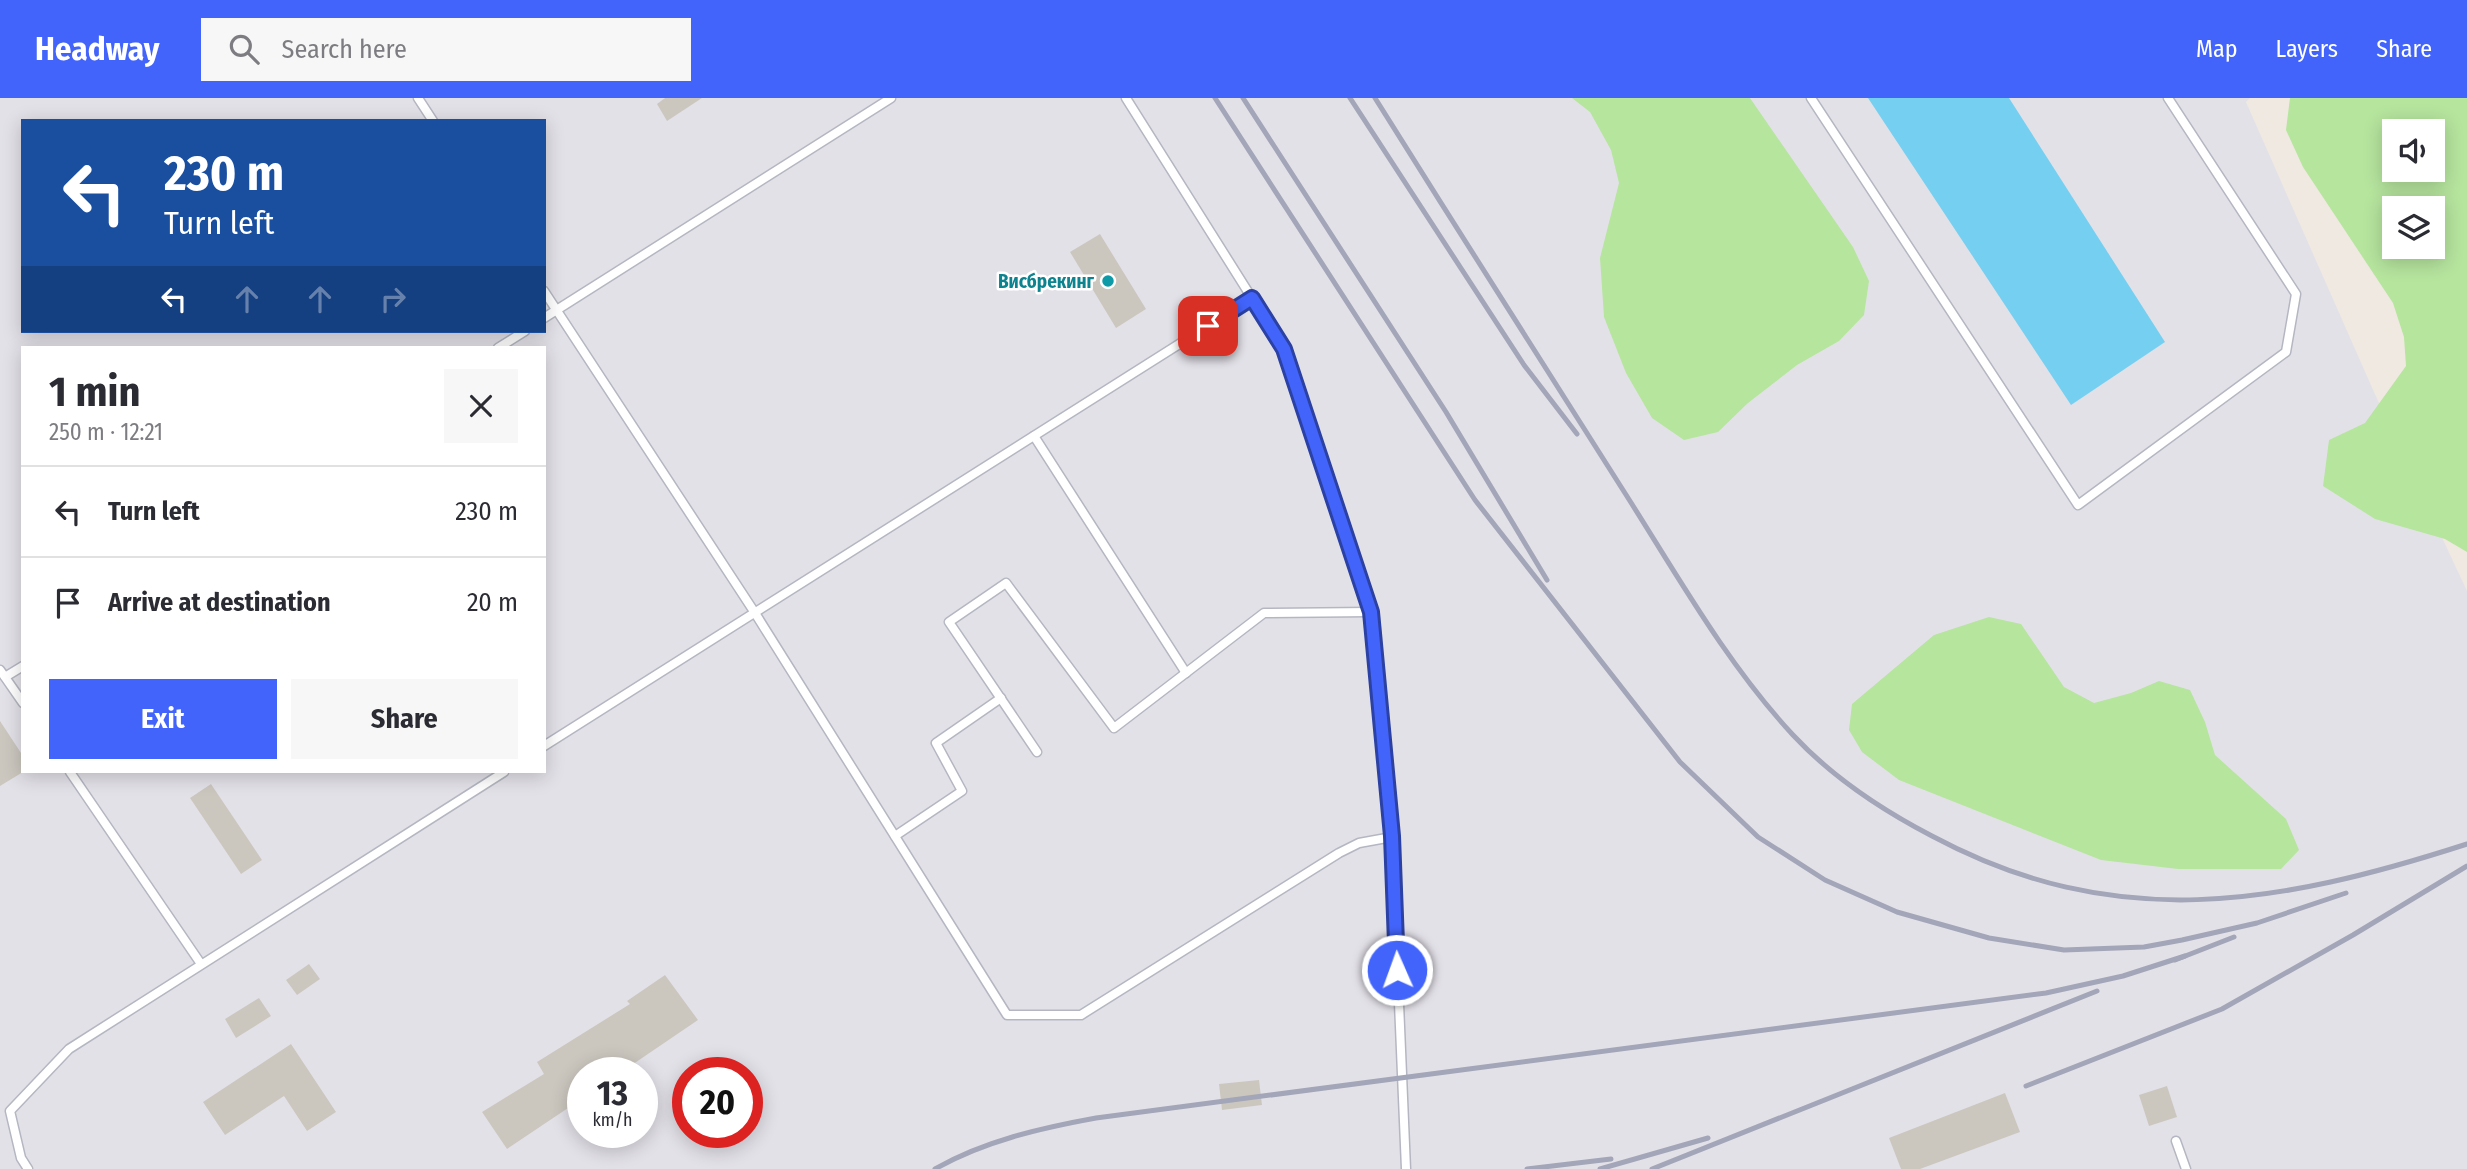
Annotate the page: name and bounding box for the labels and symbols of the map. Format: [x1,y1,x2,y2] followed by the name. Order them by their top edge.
[998,270,1095,293] place label: Висбрекинг
[1100,273,1116,289] marker: Висбрекинг
[1178,296,1238,356] pin
[1360,933,1434,1007] position arrow
[672,1057,763,1148] speed limit sign: 20

